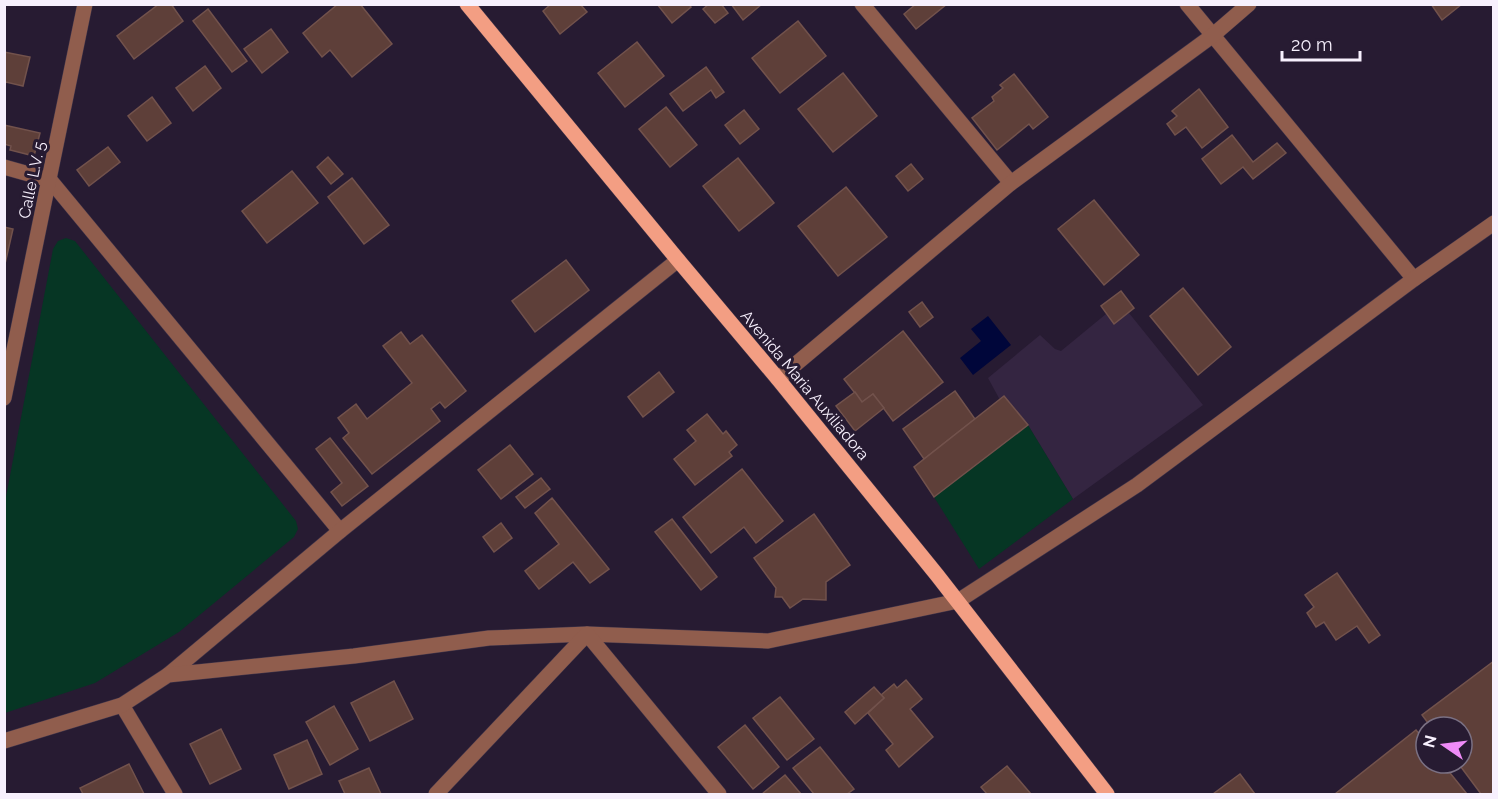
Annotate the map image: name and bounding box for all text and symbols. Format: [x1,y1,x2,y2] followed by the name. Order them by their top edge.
[1282,24,1360,62] scale bar
[1291,34,1333,55] text: 20 m
[15,139,50,220] street label: Calle L.V. 5
[737,306,873,464] street label: Avenida Maria Auxiliadora
[1414,715,1474,775] north arrow
[1419,733,1441,750] text: N

